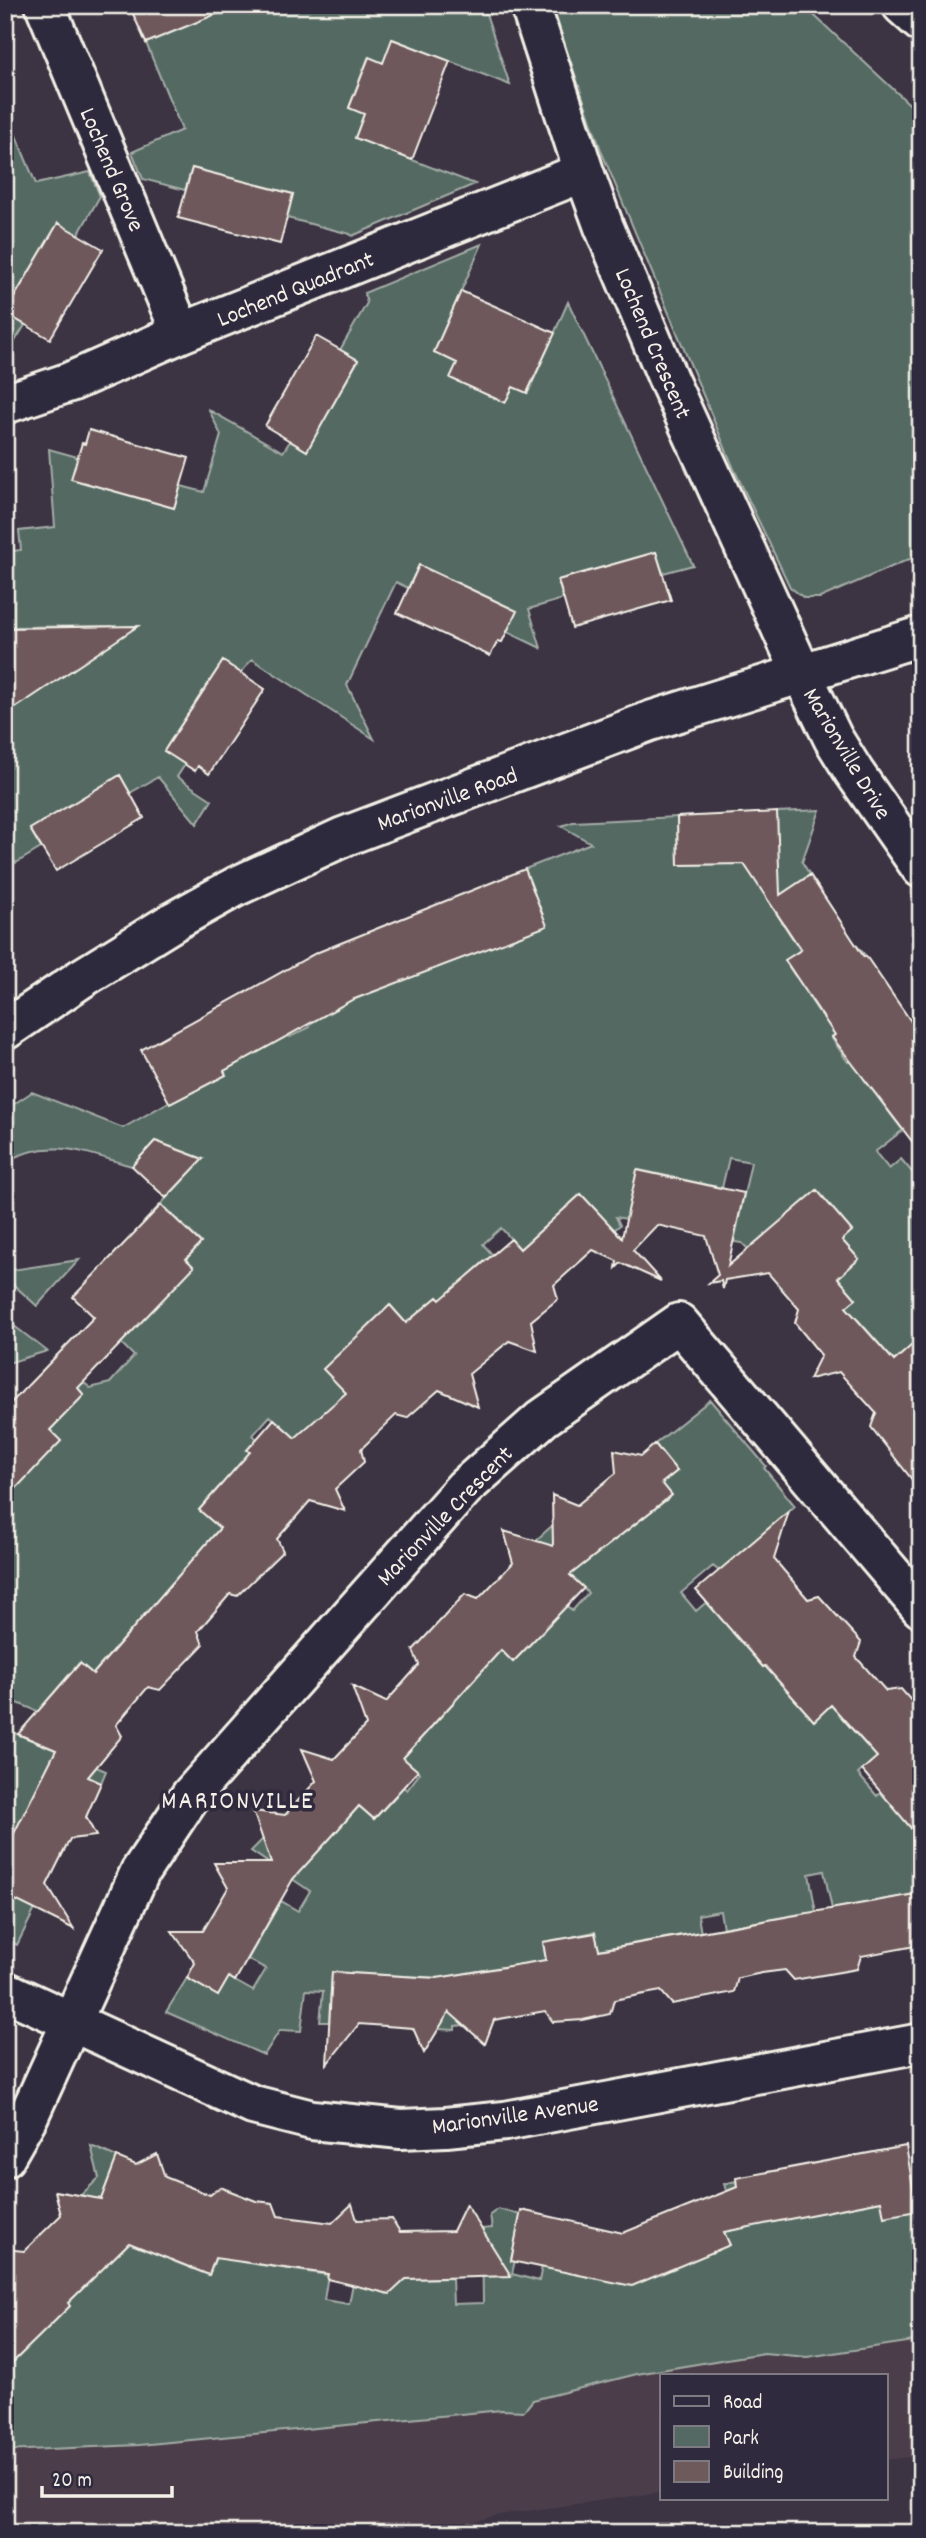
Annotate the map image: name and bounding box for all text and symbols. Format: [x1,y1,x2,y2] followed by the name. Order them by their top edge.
[69,103,152,237] street label: Lochend Grove
[213,244,380,338] street label: Lochend Quadrant
[604,263,698,425] street label: Lochend Crescent
[793,682,898,827] street label: Marionville Drive
[373,760,523,842] street label: Marionville Road
[370,1439,522,1595] street label: Marionville Crescent
[161,1784,315,1821] district label: MARIONVILLE
[430,2088,601,2145] street label: Marionville Avenue
[660,2374,888,2500] legend
[723,2389,762,2419] text: Road
[723,2425,759,2455] text: Park
[42,2454,172,2498] scale bar
[723,2459,783,2489] text: Building
[52,2467,92,2497] text: 20 m

